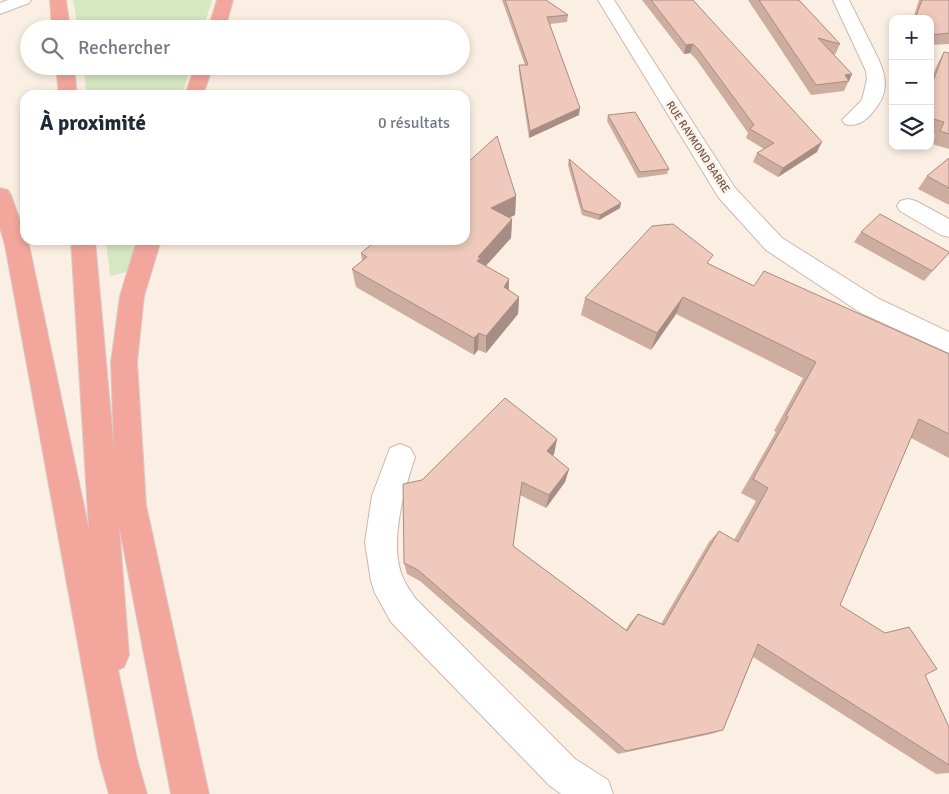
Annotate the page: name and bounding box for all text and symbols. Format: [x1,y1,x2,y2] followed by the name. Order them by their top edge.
[889,15,934,150] map controls
[889,15,934,60] button: +
[20,20,470,75] search box
[38,34,66,62] icon: search
[78,36,170,60] text: Rechercher
[889,60,934,105] button: −
[664,99,732,195] street label: RUE RAYMOND BARRE
[889,105,934,150] button: layers
[40,110,146,136] text: À proximité
[378,113,450,133] text: 0 résultats

